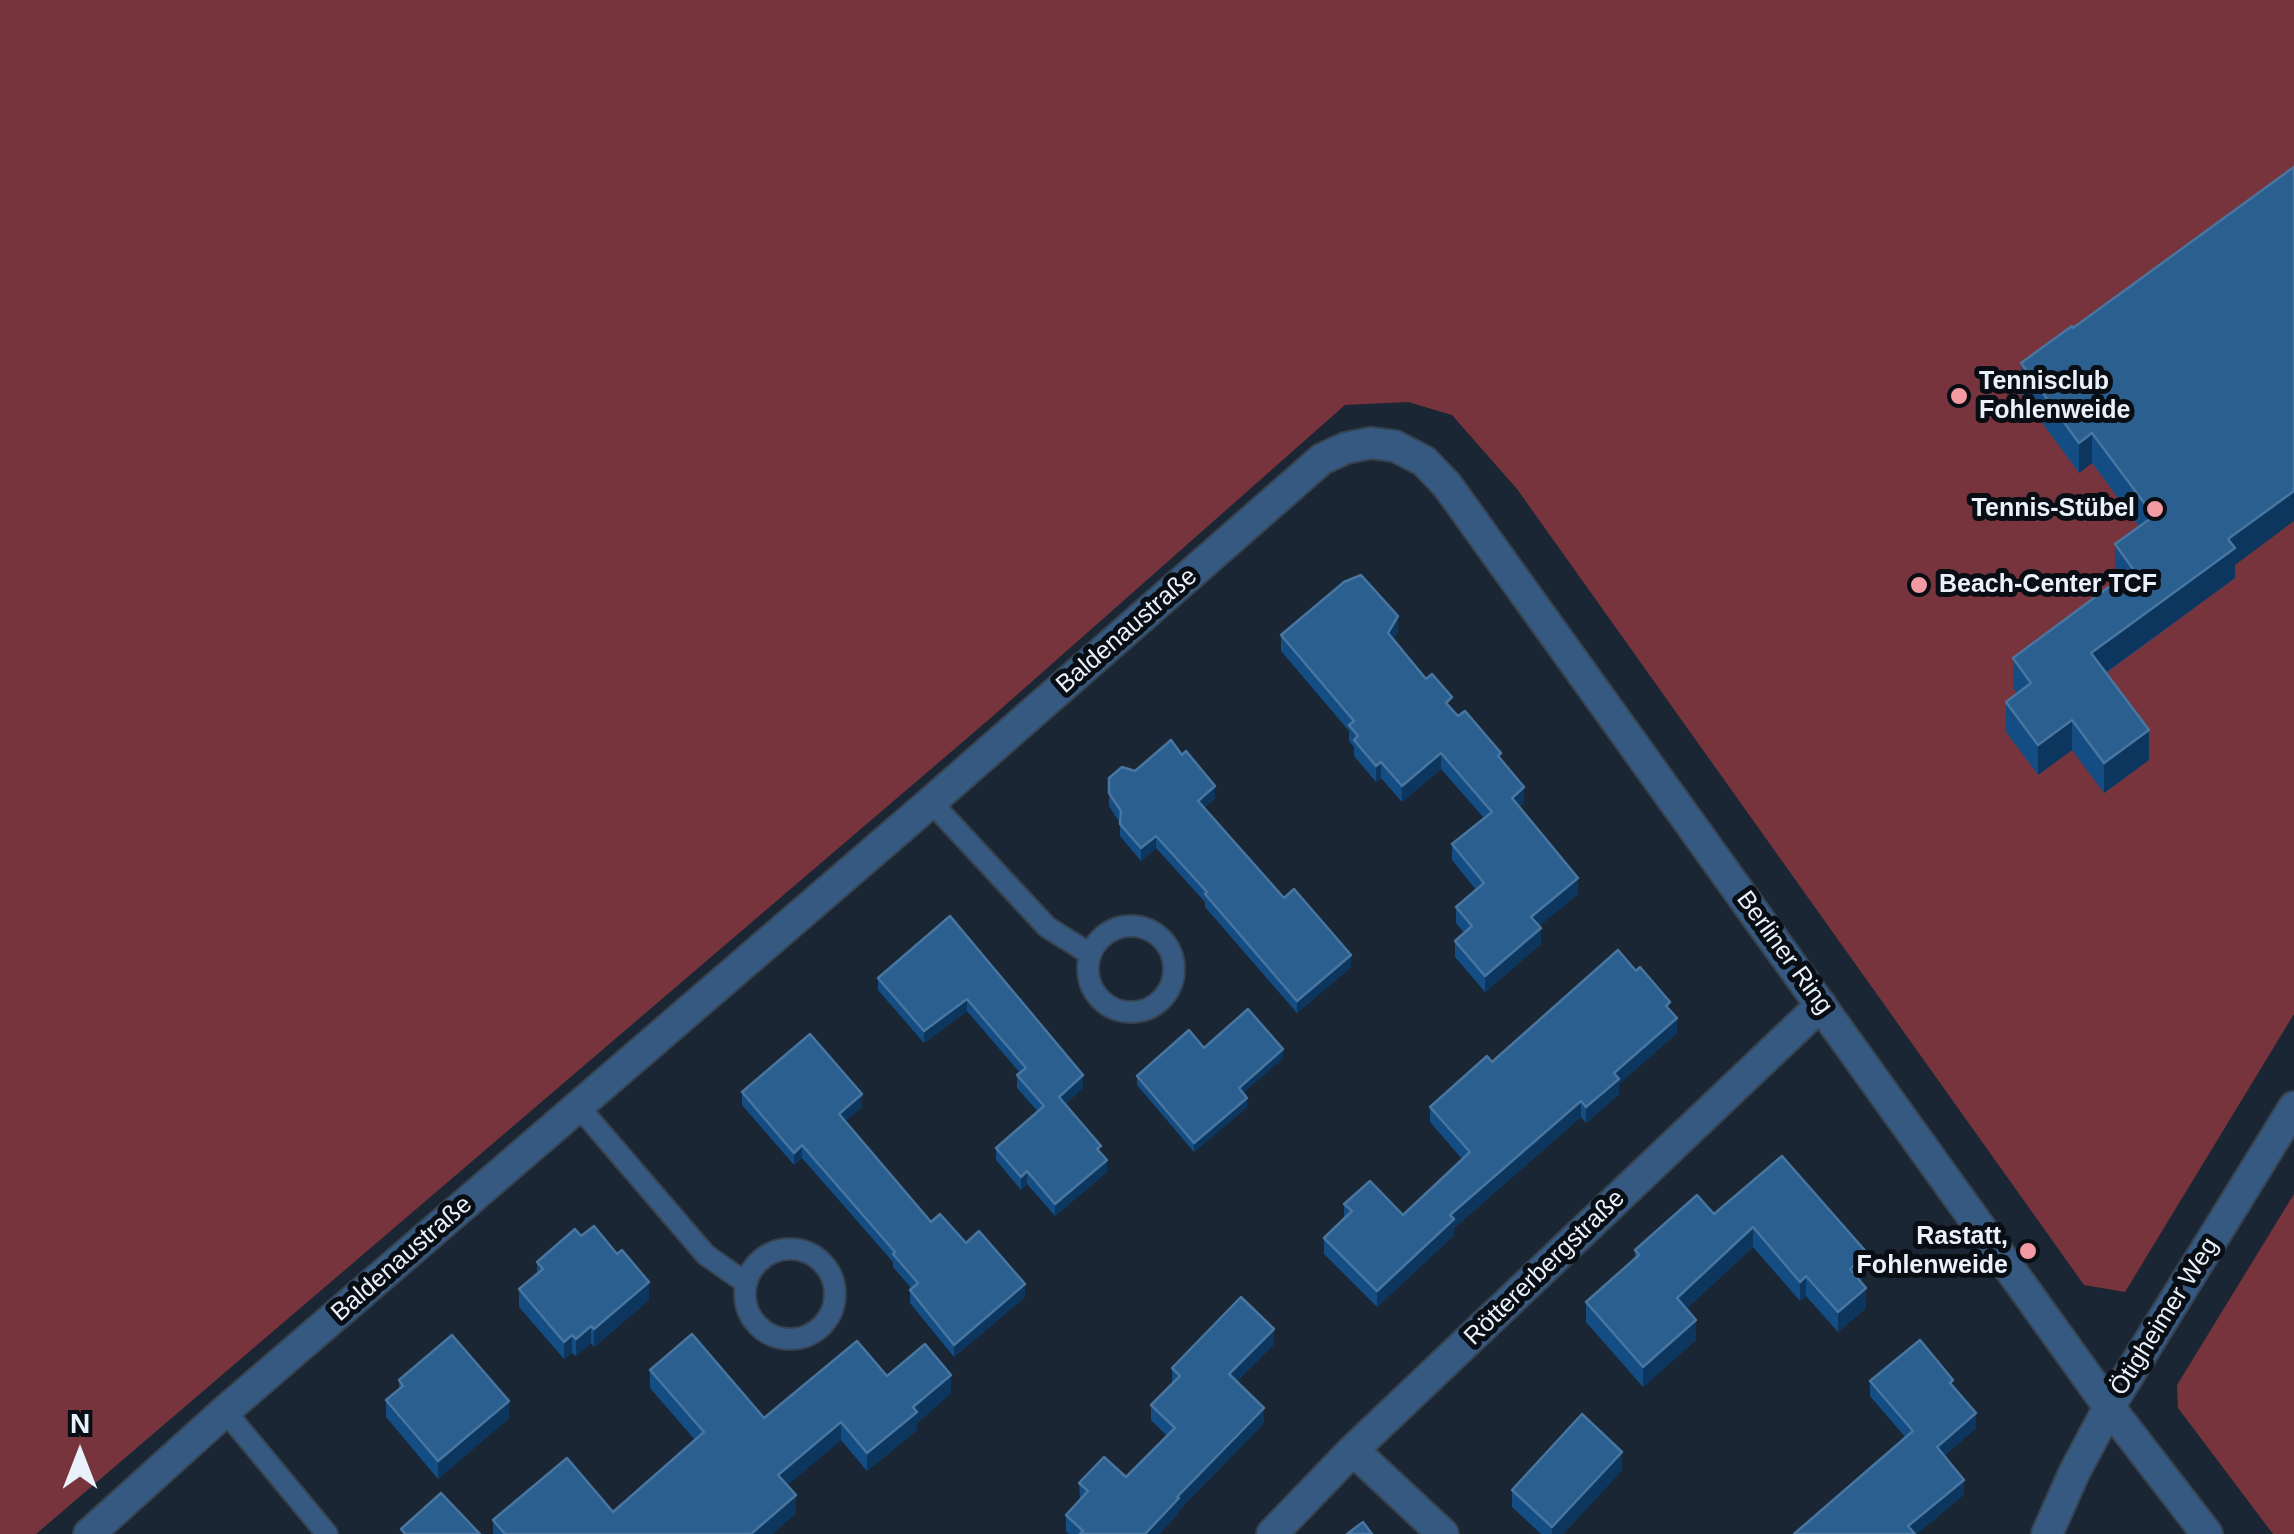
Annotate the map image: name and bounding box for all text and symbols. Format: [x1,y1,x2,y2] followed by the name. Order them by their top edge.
[1979,367,2130,426] place label: Tennisclub Fohlenweide
[1948,385,1970,407] marker: Tennisclub Fohlenweide
[1972,494,2135,524] place label: Tennis-Stübel
[2144,498,2166,520] marker: Tennis-Stübel
[1051,562,1203,700] street label: Baldenaustraße
[1939,570,2157,600] place label: Beach-Center TCF
[1908,574,1930,596] marker: Beach-Center TCF
[1729,886,1839,1020] street label: Berliner Ring
[1459,1184,1631,1352] street label: Röttererbergstraße
[326,1190,478,1328] street label: Baldenaustraße
[1857,1222,2008,1281] place label: Rastatt, Fohlenweide
[2105,1233,2225,1401] street label: Ötigheimer Weg
[2017,1240,2039,1262] marker: Rastatt, Fohlenweide
[30,1404,130,1504] north arrow
[70,1408,90,1439] text: N

